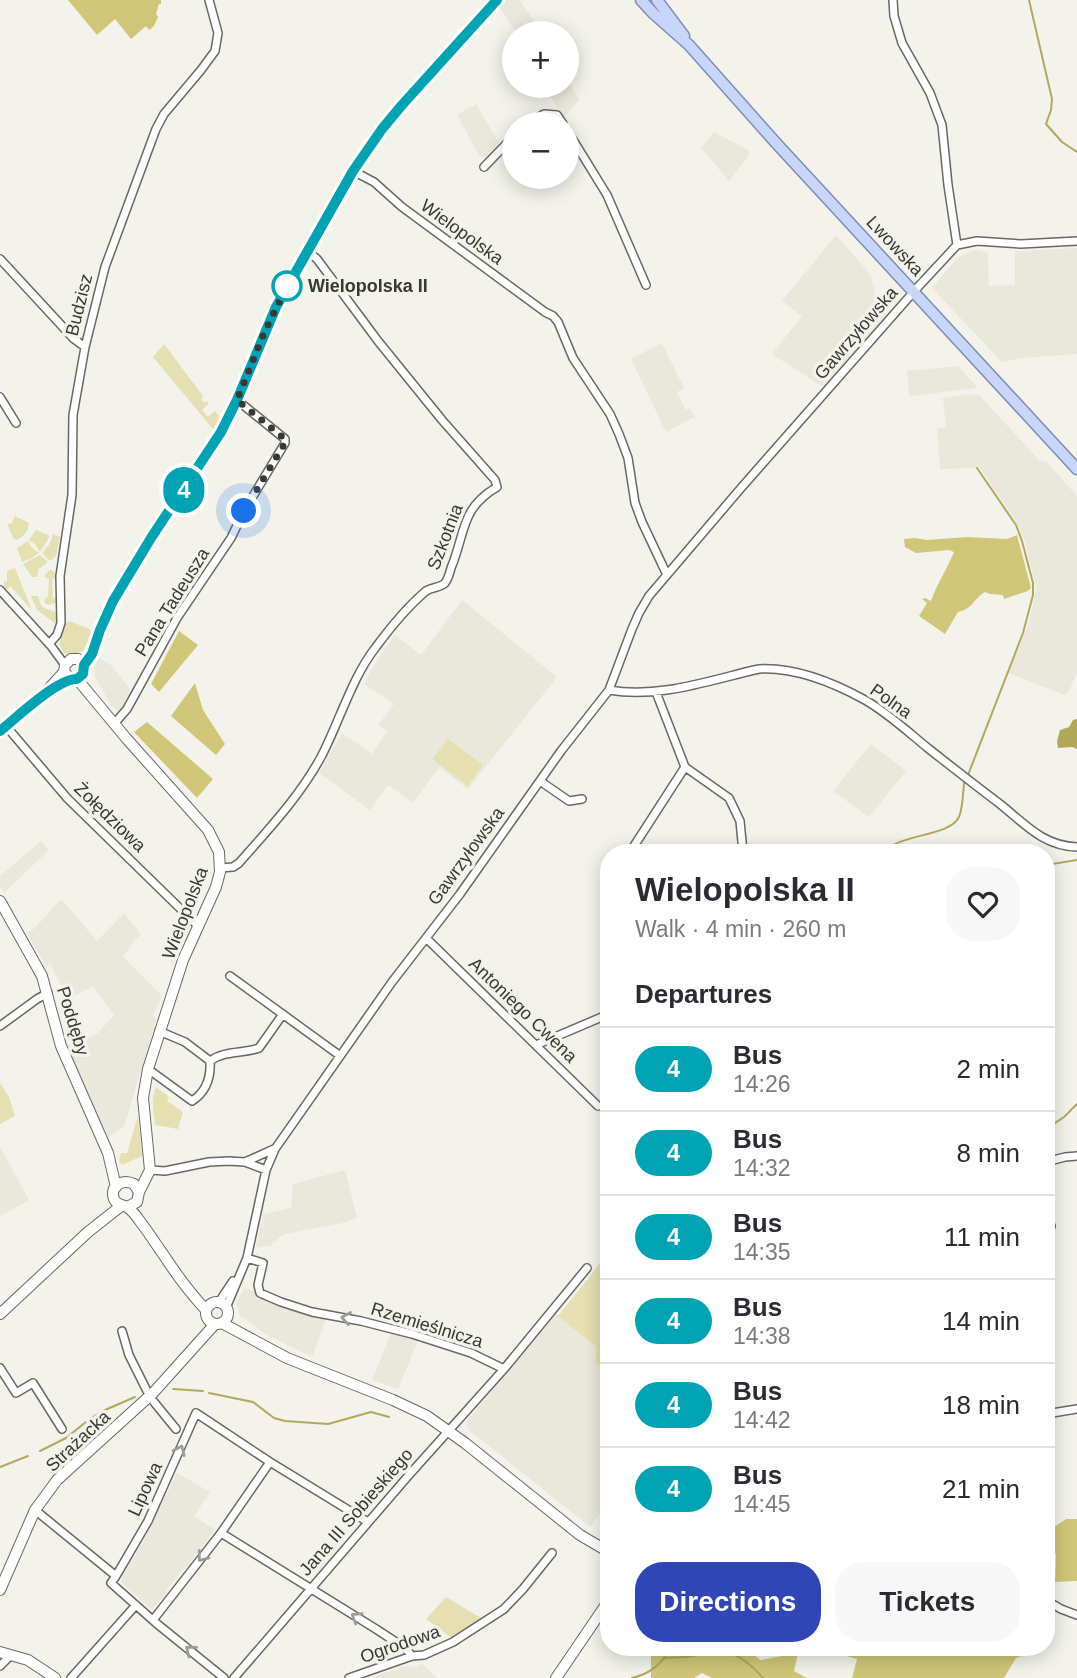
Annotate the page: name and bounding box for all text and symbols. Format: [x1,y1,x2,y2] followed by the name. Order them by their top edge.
[502,21,579,189] map controls
[502,21,579,98] button: +
[502,112,579,189] button: −
[417,195,508,269] street label: Wielopolska
[862,212,928,281] street label: Lwowska
[272,271,302,301] marker: Wielopolska II
[62,272,96,338] street label: Budzisz
[308,276,428,296] place label: Wielopolska II
[810,282,902,383] street label: Gawrzyłowska
[161,467,207,513] line badge: 4
[177,476,191,503] text: 4
[226,493,261,528] your location
[423,500,467,573] street label: Szkotnia
[131,543,214,660] street label: Pana Tadeusza
[866,680,916,723] street label: Polna
[70,778,150,857] street label: Żołędziowa
[424,802,509,909] street label: Gawrzyłowska
[158,863,212,962] street label: Wielopolska
[946,867,1020,941] button: heart
[635,871,855,908] text: Wielopolska II
[635,916,846,942] text: Walk · 4 min · 260 m
[465,953,582,1067] street label: Antoniego Cwena
[635,979,772,1009] text: Departures
[53,984,93,1058] street label: Poddęby
[733,1040,782,1070] text: Bus
[956,1054,1020,1084] text: 2 min
[667,1055,680,1082] text: 4
[733,1071,791,1097] text: 14:26
[733,1124,782,1154] text: Bus
[956,1138,1020,1168] text: 8 min
[667,1139,680,1166] text: 4
[733,1155,791,1181] text: 14:32
[733,1208,782,1238] text: Bus
[944,1222,1020,1252] text: 11 min
[667,1223,680,1250] text: 4
[733,1239,791,1265] text: 14:35
[733,1292,782,1322] text: Bus
[369,1298,486,1352] street label: Rzemieślnicza
[942,1306,1020,1336] text: 14 min
[667,1307,680,1334] text: 4
[340,1311,352,1326] one-way arrow
[733,1323,791,1349] text: 14:38
[733,1376,782,1406] text: Bus
[942,1390,1020,1420] text: 18 min
[667,1391,680,1418] text: 4
[42,1406,115,1476] street label: Strażacka
[733,1407,791,1433] text: 14:42
[295,1444,417,1580] street label: Jana III Sobieskiego
[172,1445,186,1457] one-way arrow
[124,1458,167,1519] street label: Lipowa
[733,1460,782,1490] text: Bus
[942,1474,1020,1504] text: 21 min
[667,1475,680,1502] text: 4
[733,1491,791,1517] text: 14:45
[197,1550,210,1562] one-way arrow
[635,1562,821,1642] button: Directions
[835,1562,1020,1642] button: Tickets
[351,1612,364,1625] one-way arrow
[357,1621,443,1667] street label: Ogrodowa
[186,1646,198,1659] one-way arrow

